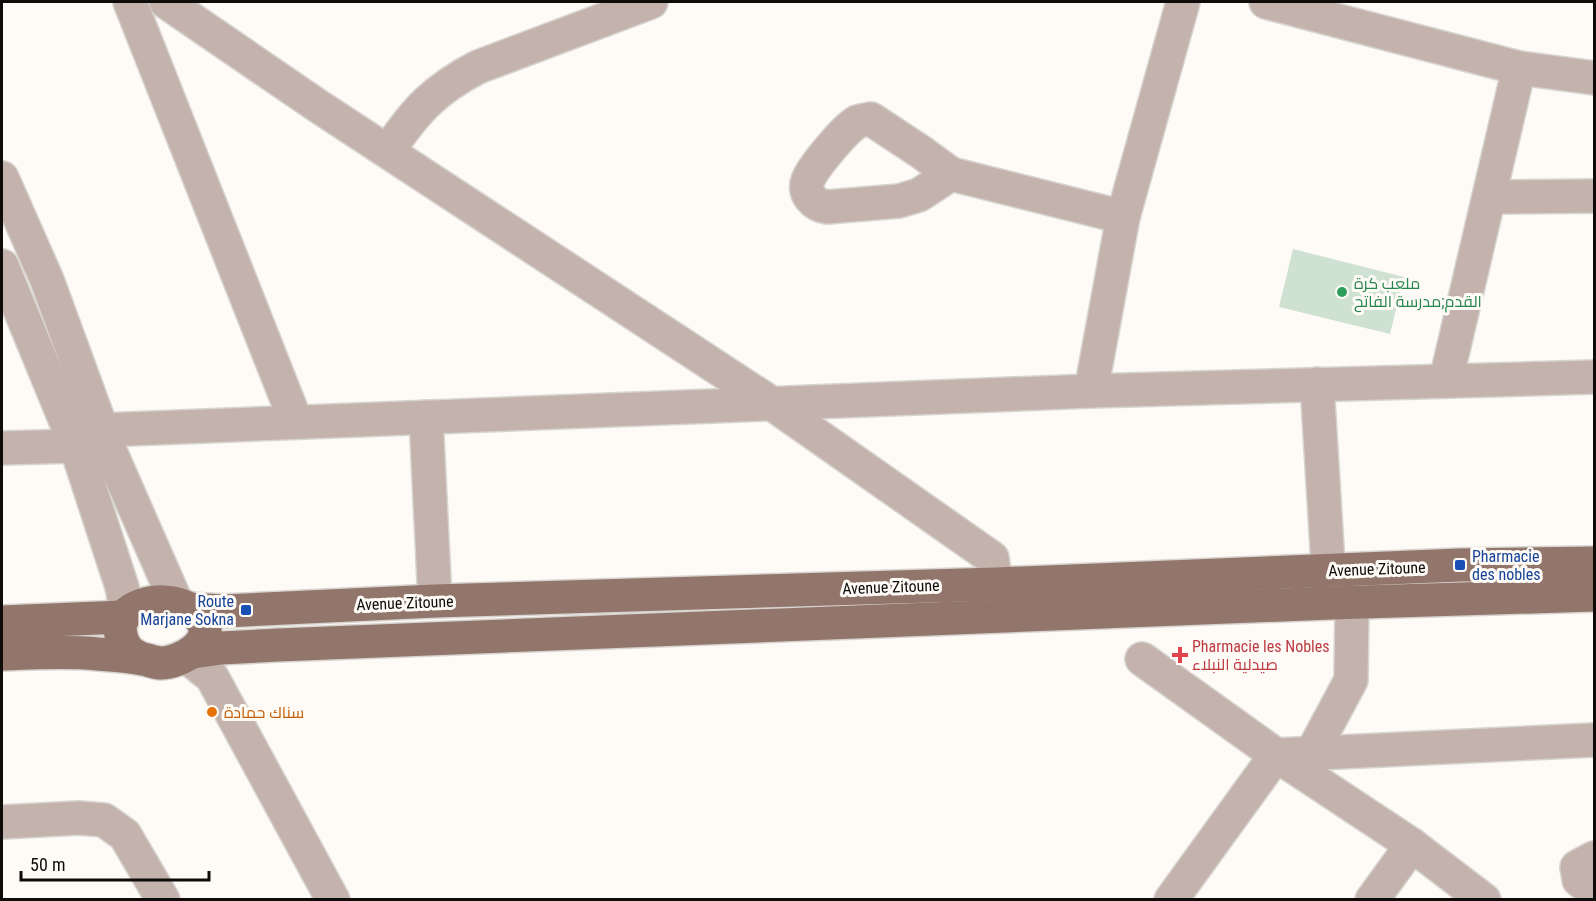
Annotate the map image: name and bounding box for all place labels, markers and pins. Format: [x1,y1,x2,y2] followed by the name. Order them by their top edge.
[1354,274,1482,313] place label: ملعب كرة القدم;مدرسة الفاتح
[1335,285,1349,299] marker: ملعب كرة القدم;مدرسة الفاتح
[1472,547,1541,584] place label: Pharmacie des nobles
[1453,558,1467,572] marker: Pharmacie des nobles
[140,592,234,629] place label: Route Marjane Sokna
[239,603,253,617] marker: Route Marjane Sokna
[1192,637,1330,674] place label: Pharmacie les Nobles صيدلية النبلاء
[1173,648,1187,662] marker: Pharmacie les Nobles صيدلية النبلاء
[224,703,304,722] place label: سناك حمادة
[205,705,219,719] marker: سناك حمادة

